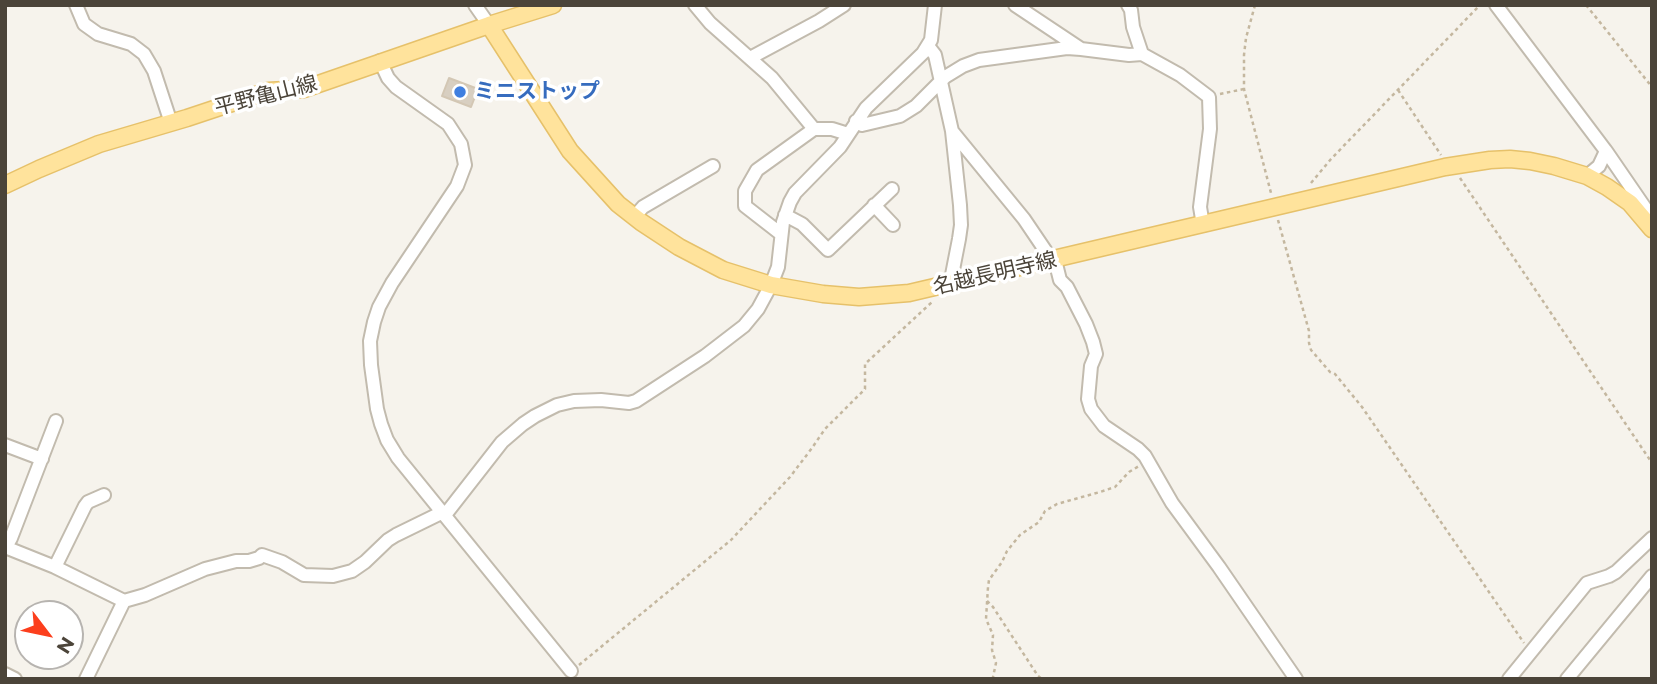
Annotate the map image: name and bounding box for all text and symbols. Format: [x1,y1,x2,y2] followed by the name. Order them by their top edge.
[212,71,320,121] street label: 平野亀山線
[474,79,600,105] place label: ミニストップ
[452,84,468,100] marker: ミニストップ
[931,248,1059,300] street label: 名越長明寺線
[14,600,84,670] north arrow
[52,633,79,658] text: N

